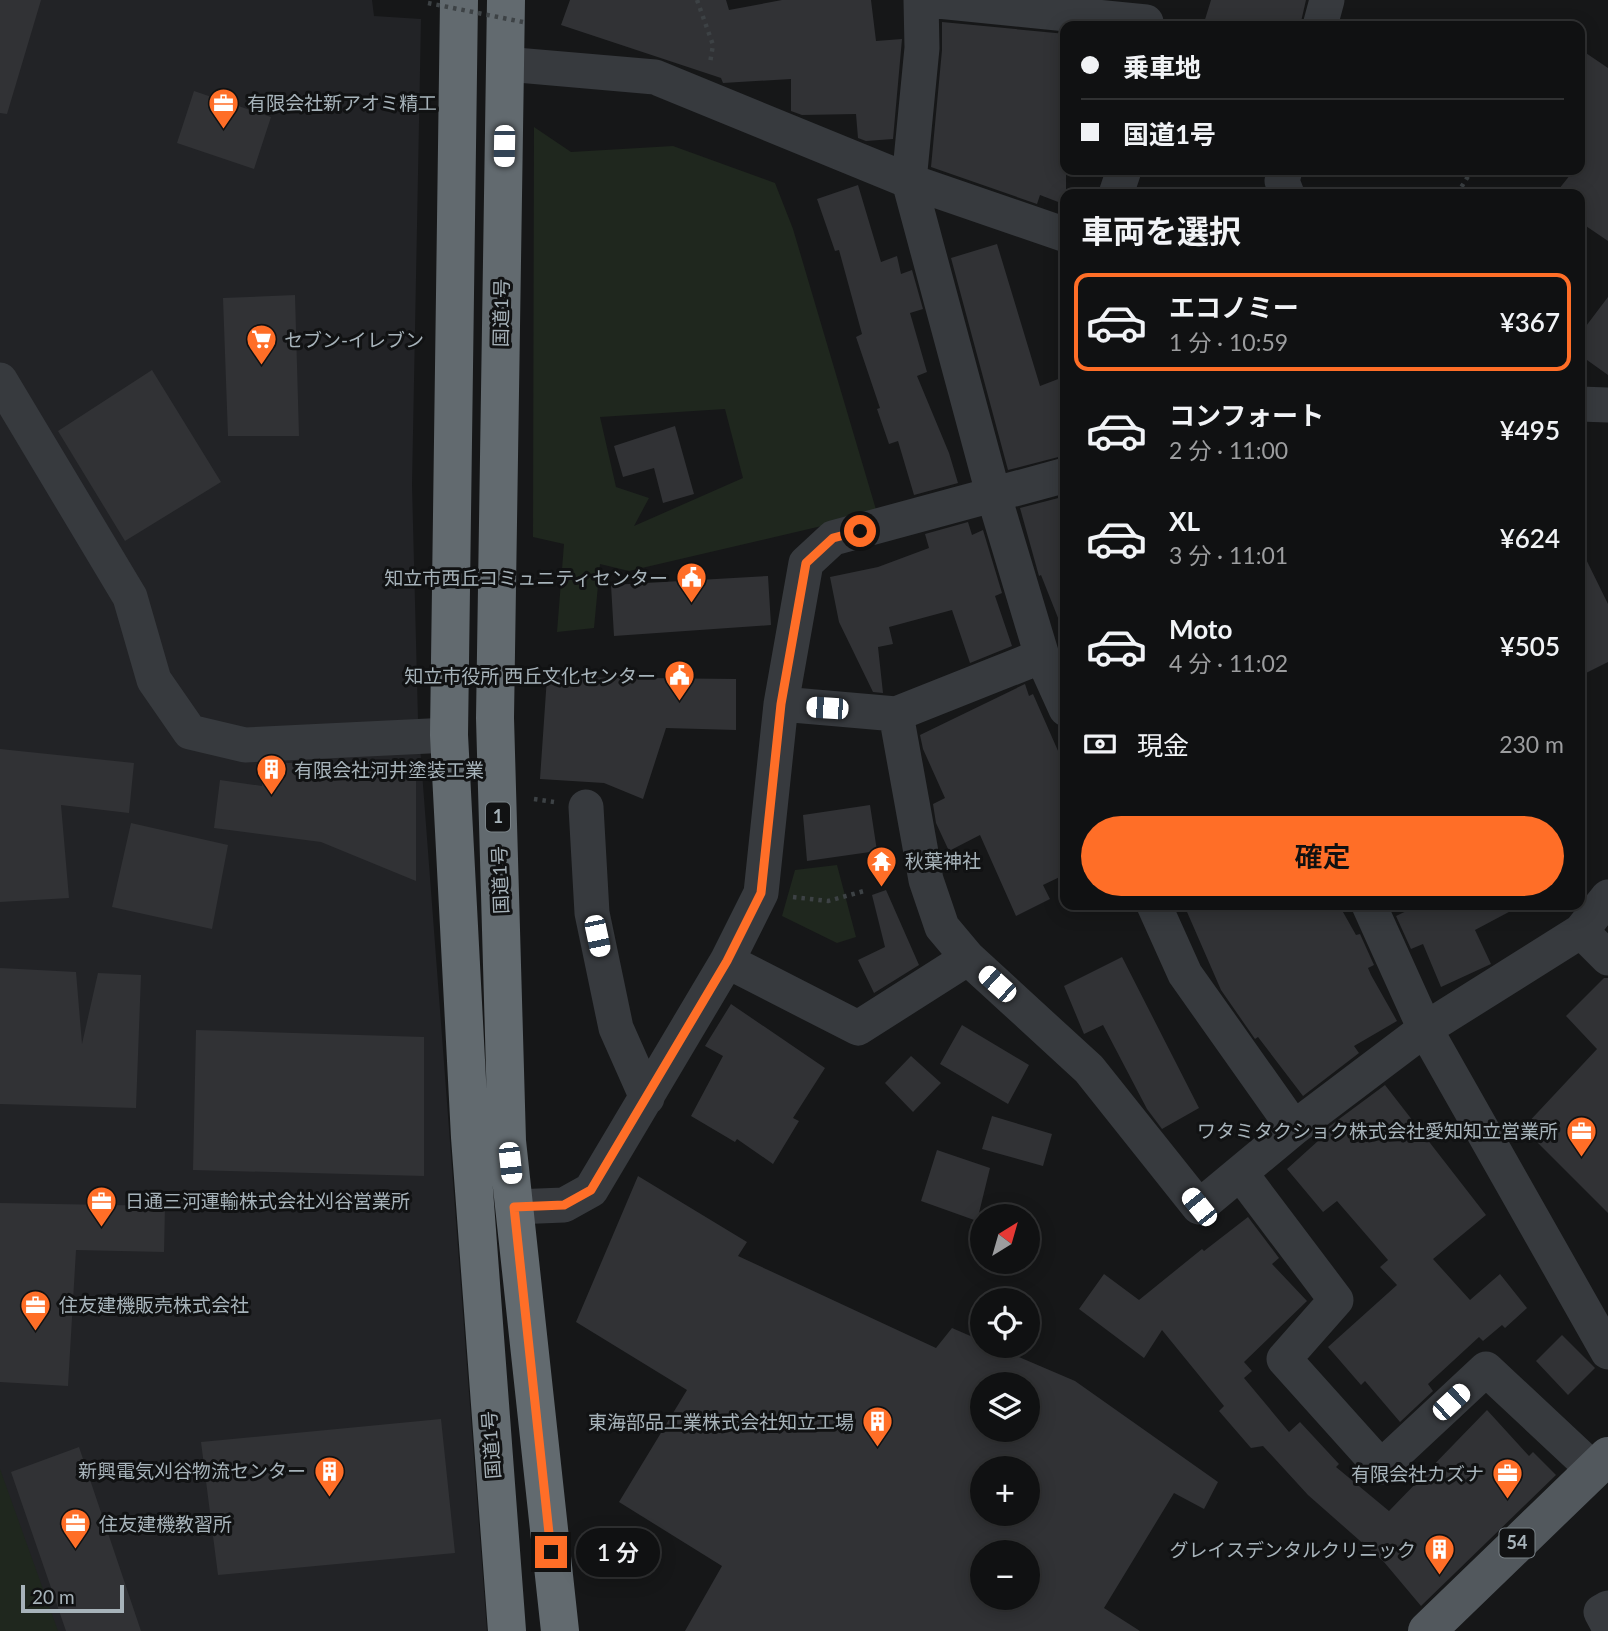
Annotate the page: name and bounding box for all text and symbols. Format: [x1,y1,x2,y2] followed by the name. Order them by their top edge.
[1123,51,1201,83] text: 乗車地
[207,86,241,130] office icon: 有限会社新アオミ精工
[247,91,437,114] place label: 有限会社新アオミ精工
[1123,118,1216,150] text: 国道1号
[494,125,515,167] car
[1081,211,1241,250] text: 車両を選択
[488,279,513,347] street label: 国道1号
[1085,291,1148,354] icon: car
[1169,291,1299,323] text: エコノミー
[1500,306,1560,338] text: ¥367
[244,323,278,367] supermarket icon: セブン-イレブン
[284,328,424,351] place label: セブン-イレブン
[1169,328,1288,356] text: 1 分 · 10:59
[1085,399,1148,462] icon: car
[1169,399,1324,431] text: コンフォート
[1500,414,1560,446] text: ¥495
[1169,436,1288,464] text: 2 分 · 11:00
[1169,505,1200,537] text: XL
[1085,507,1148,570] icon: car
[844,515,876,547] route start
[1500,522,1560,554] text: ¥624
[1169,541,1288,569] text: 3 分 · 11:01
[674,561,708,605] public building icon: 知立市西丘コミュニティセンター
[384,566,668,589] place label: 知立市西丘コミュニティセンター
[1169,613,1232,645] text: Moto
[1085,615,1148,678] icon: car
[1500,630,1560,662] text: ¥505
[1169,649,1288,677] text: 4 分 · 11:02
[662,659,696,703] public building icon: 知立市役所 西丘文化センター
[404,664,656,687] place label: 知立市役所 西丘文化センター
[806,696,849,720] car
[1081,725,1119,763] icon: cash
[1137,729,1189,761] text: 現金
[1499,730,1564,758] text: 230 m
[254,753,288,797] building icon: 有限会社河井塗装工業
[294,758,484,781] place label: 有限会社河井塗装工業
[486,802,510,832] road number: 1
[1081,816,1564,896] button: 確定
[865,844,899,888] temple icon: 秋葉神社
[487,846,512,914] street label: 国道1号
[905,849,981,872] place label: 秋葉神社
[583,913,612,959] car
[975,962,1020,1006] car
[1564,1114,1598,1158] office icon: ワタミタクショク株式会社愛知知立営業所
[1197,1119,1558,1142] place label: ワタミタクショク株式会社愛知知立営業所
[498,1141,523,1185] car
[85,1184,119,1228] office icon: 日通三河運輸株式会社刈谷営業所
[1178,1184,1221,1230] car
[125,1189,410,1212] place label: 日通三河運輸株式会社刈谷営業所
[970,1204,1040,1274] north arrow
[970,1204,1040,1610] map controls
[19,1288,53,1332] office icon: 住友建機販売株式会社
[970,1288,1040,1358] button: locate
[59,1293,249,1316] place label: 住友建機販売株式会社
[970,1372,1040,1442] button: layers
[1429,1380,1474,1424] car
[860,1405,894,1449] building icon: 東海部品工業株式会社知立工場
[477,1410,504,1480] street label: 国道1号
[588,1410,854,1433] place label: 東海部品工業株式会社知立工場
[312,1454,346,1498] building icon: 新興電気刈谷物流センター
[970,1456,1040,1526] button: +
[1490,1457,1524,1501] office icon: 有限会社カズナ
[78,1459,306,1482] place label: 新興電気刈谷物流センター
[1351,1462,1484,1485] place label: 有限会社カズナ
[59,1507,93,1551] office icon: 住友建機教習所
[99,1512,232,1535] place label: 住友建機教習所
[576,1528,660,1576] callout: 1 分
[1500,1528,1534,1558] road number: 54
[1422,1533,1456,1577] building icon: グレイスデンタルクリニック
[535,1536,567,1568] route end
[597,1538,639,1566] text: 1 分
[1170,1538,1416,1561] place label: グレイスデンタルクリニック
[970,1540,1040,1610] button: −
[21,1582,124,1614] scale bar
[32,1585,75,1608] text: 20 m

